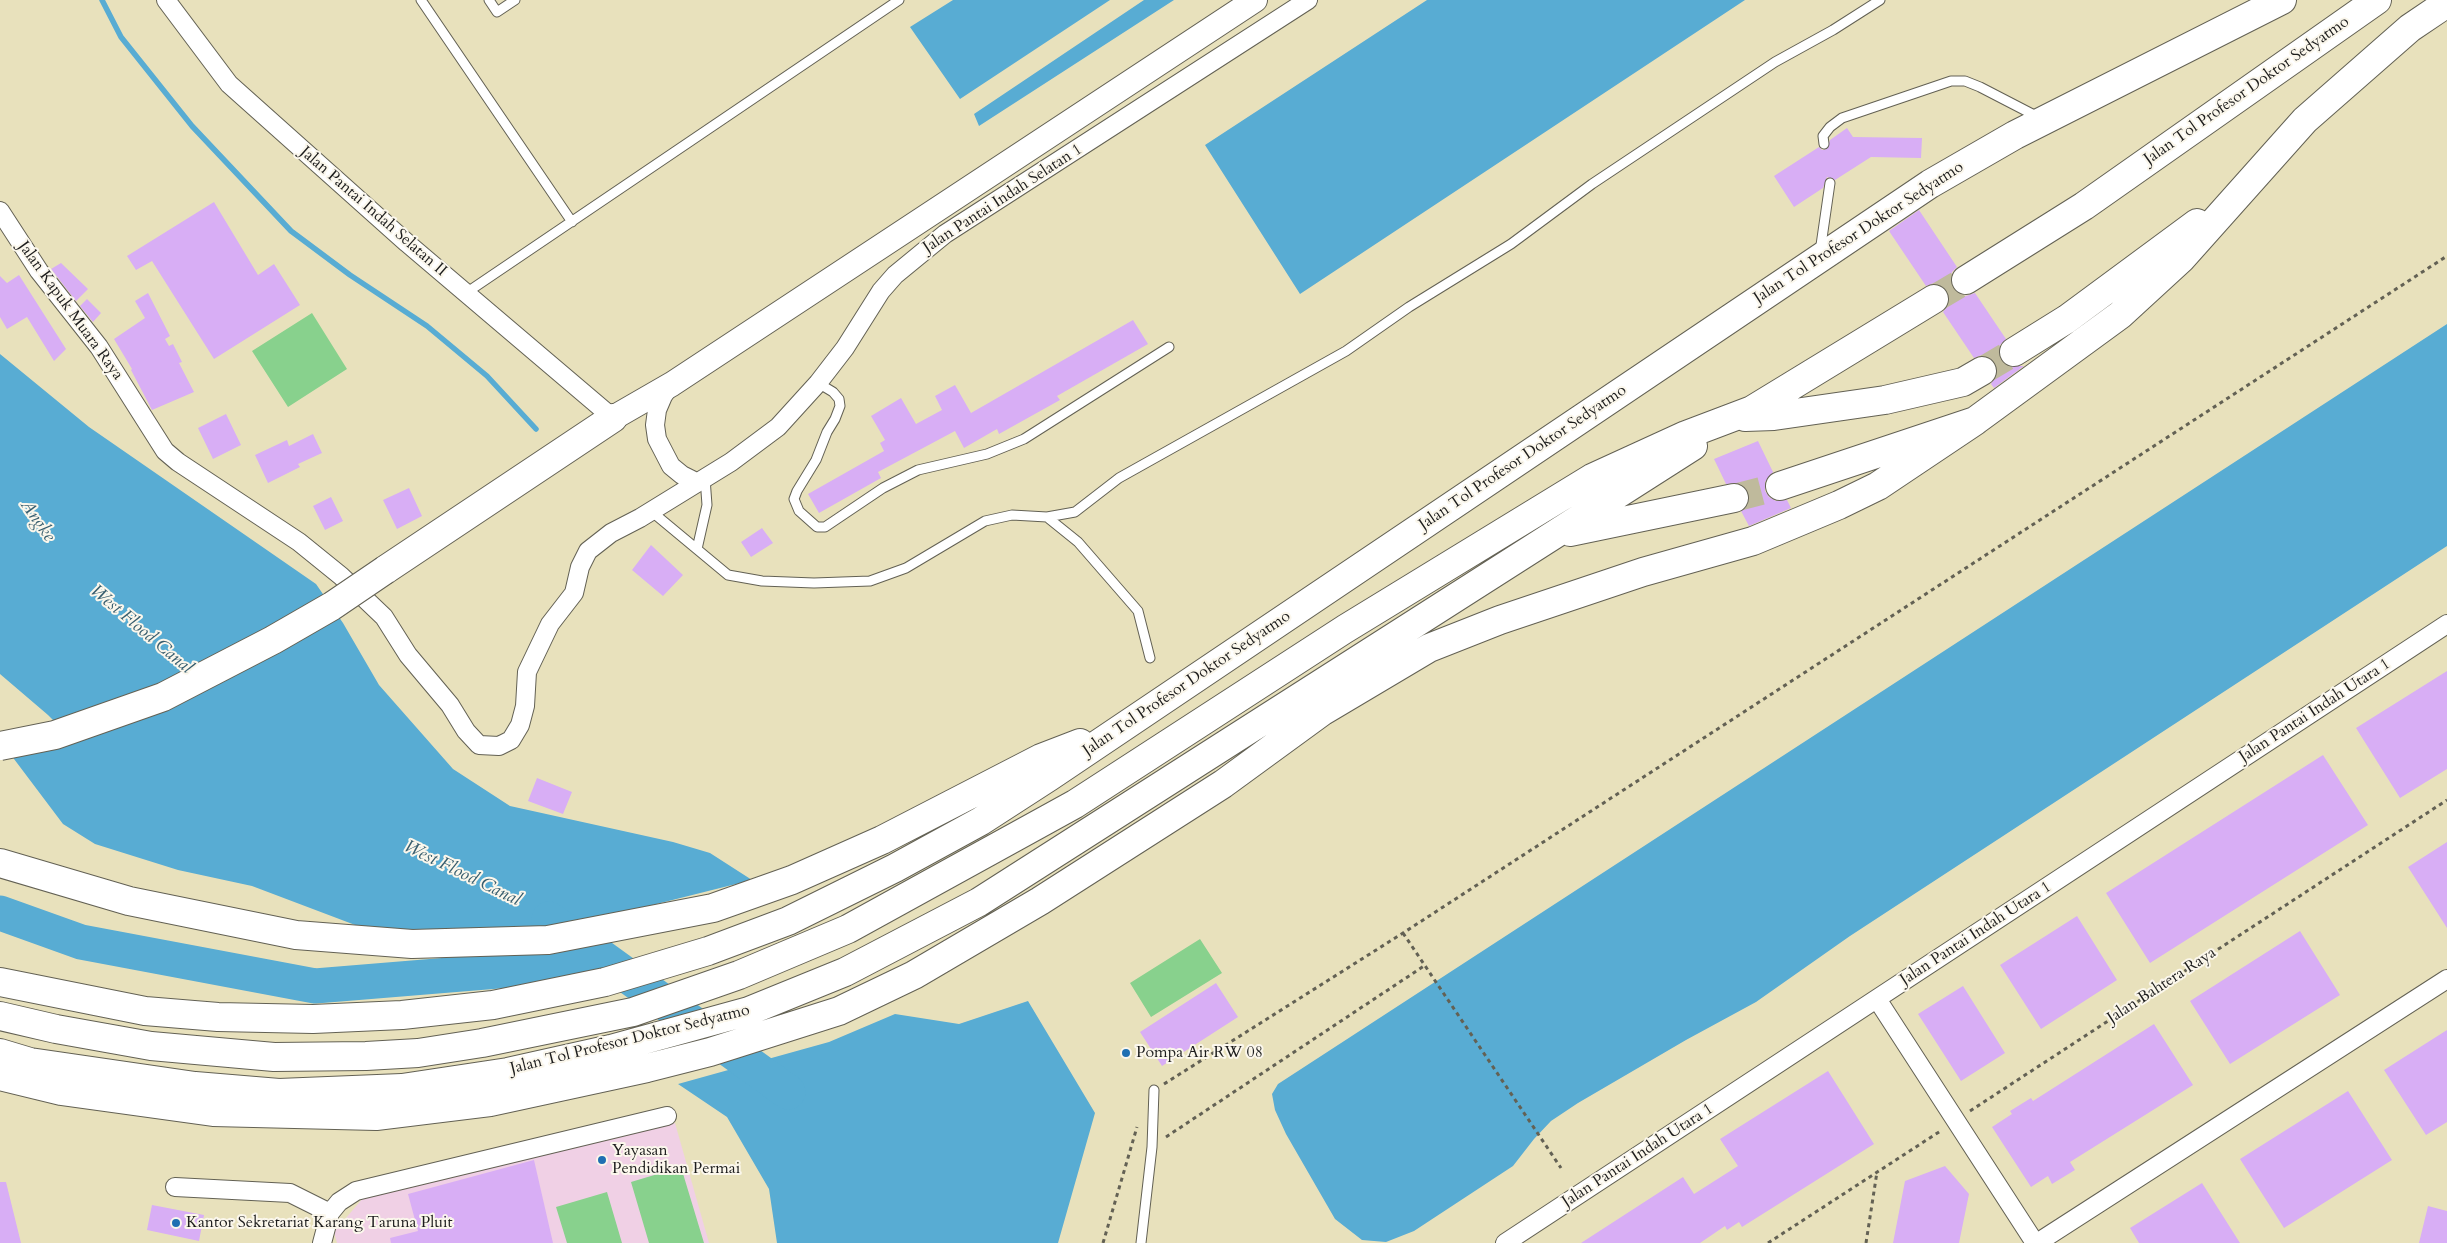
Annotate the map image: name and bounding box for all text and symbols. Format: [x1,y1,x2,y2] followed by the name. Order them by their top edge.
[2141,13,2353,169] street label: Jalan Tol Profesor Doktor Sedyatmo
[920,140,1086,258] street label: Jalan Pantai Indah Selatan 1
[296,143,450,281] street label: Jalan Pantai Indah Selatan II
[1751,158,1967,308] street label: Jalan Tol Profesor Doktor Sedyatmo
[13,238,127,384] street label: Jalan Kapuk Muara Raya
[1416,381,1630,535] street label: Jalan Tol Profesor Doktor Sedyatmo
[15,496,59,546] water label: Angke
[85,581,197,679] water label: West Flood Canal
[1080,607,1294,761] street label: Jalan Tol Profesor Doktor Sedyatmo
[2236,655,2394,767] street label: Jalan Pantai Indah Utara 1
[400,836,524,912] water label: West Flood Canal
[1897,878,2055,990] street label: Jalan Pantai Indah Utara 1
[2104,944,2220,1028] street label: Jalan Bahtera Raya
[508,1001,752,1079] street label: Jalan Tol Profesor Doktor Sedyatmo
[1136,1043,1263,1063] place label: Pompa Air RW 08
[1120,1047,1132,1059] marker: Pompa Air RW 08
[1559,1100,1717,1212] street label: Jalan Pantai Indah Utara 1
[612,1141,740,1179] place label: Yayasan Pendidikan Permai
[596,1154,608,1166] marker: Yayasan Pendidikan Permai
[186,1213,453,1233] place label: Kantor Sekretariat Karang Taruna Pluit
[170,1217,182,1229] marker: Kantor Sekretariat Karang Taruna Pluit

